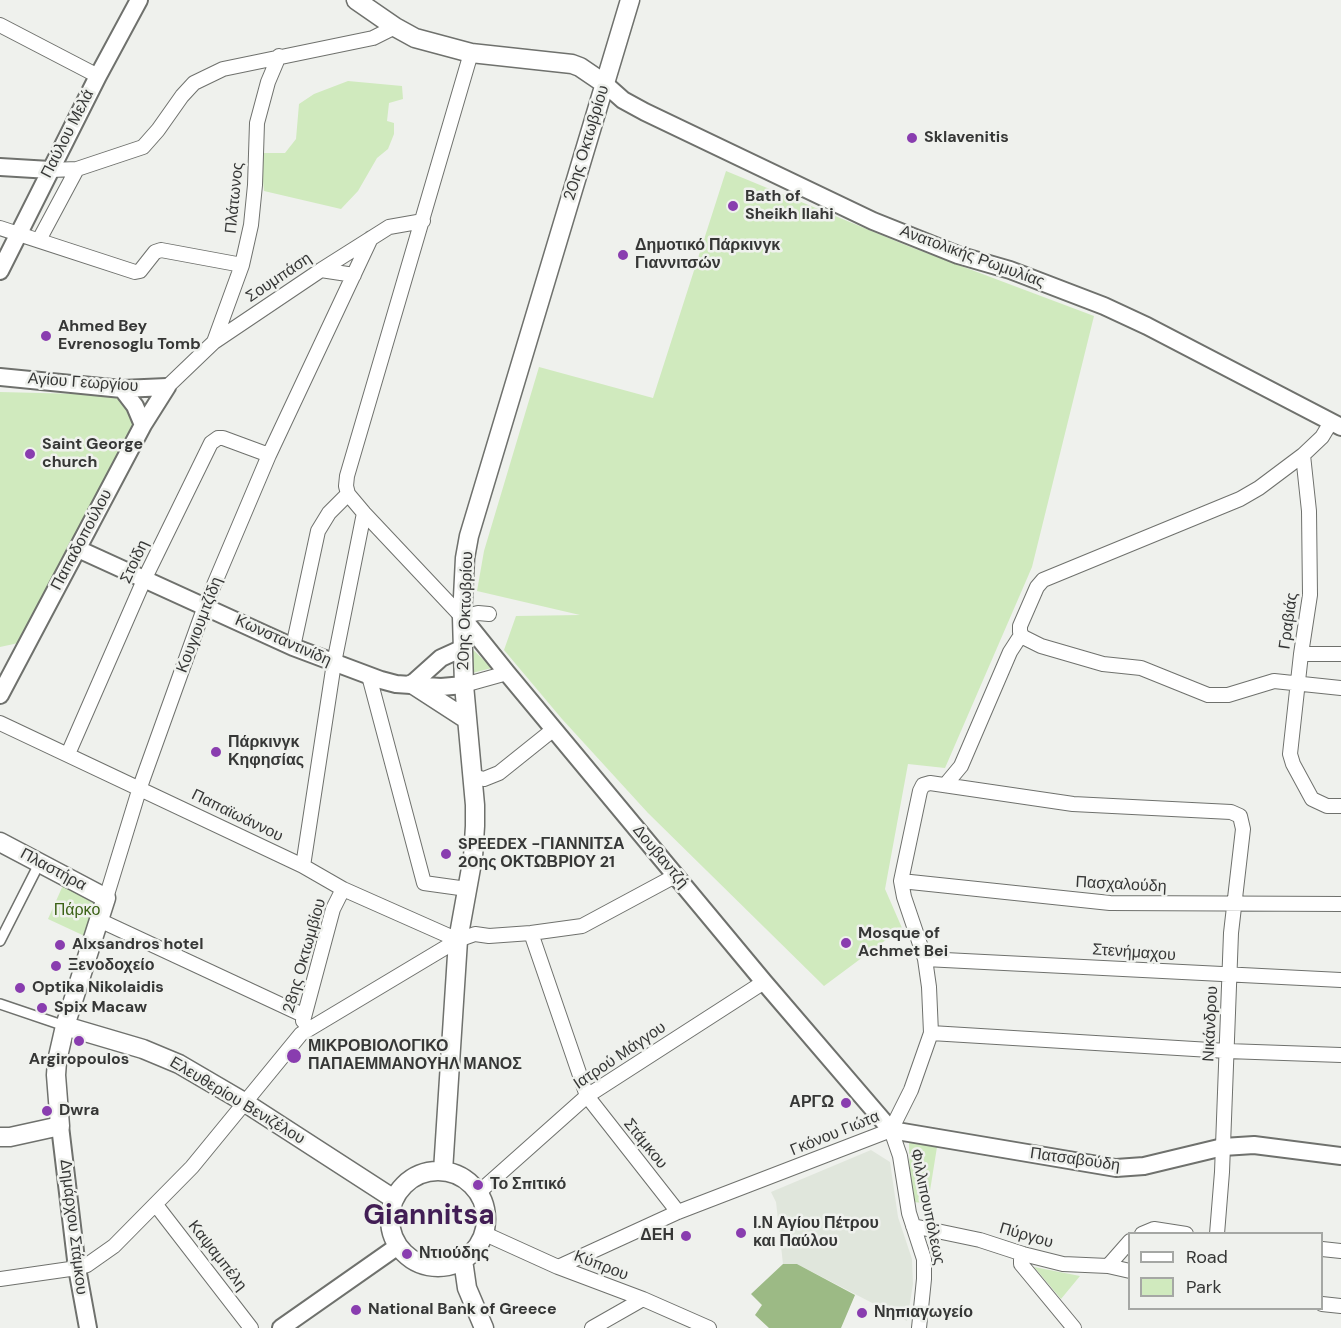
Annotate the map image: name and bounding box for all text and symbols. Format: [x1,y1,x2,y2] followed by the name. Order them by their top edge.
[560,83,614,203] street label: 20ης Οκτωβρίου
[37,87,99,181] street label: Παύλου Μελά
[924,128,1009,148] place label: Sklavenitis
[905,131,919,145] marker: Sklavenitis
[222,161,248,235] street label: Πλάτωνος
[745,187,834,225] place label: Bath of Sheikh Ilahi
[726,199,740,213] marker: Bath of Sheikh Ilahi
[897,222,1047,292] street label: Ανατολικής Ρωμυλίας
[635,236,780,274] place label: Δημοτικό Πάρκινγκ Γιαννιτσών
[616,248,630,262] marker: Δημοτικό Πάρκινγκ Γιαννιτσών
[242,249,316,307] street label: Σουμπάση
[58,317,201,355] place label: Ahmed Bey Evrenosoglu Tomb
[39,329,53,343] marker: Ahmed Bey Evrenosoglu Tomb
[27,370,139,396] street label: Αγίου Γεωργίου
[42,435,143,473] place label: Saint George church
[23,447,37,461] marker: Saint George church
[47,486,117,594] street label: Παπαδοπούλου
[117,537,153,587] street label: Στοίδη
[454,551,478,671] street label: 20ης Οκτωβρίου
[173,574,227,676] street label: Κουγιουμτζίδη
[1276,591,1302,651] street label: Γραβιάς
[232,611,334,671] street label: Κωνσταντινίδη
[228,733,304,771] place label: Πάρκινγκ Κηφησίας
[209,745,223,759] marker: Πάρκινγκ Κηφησίας
[188,786,286,846] street label: Παπαϊωάννου
[628,822,692,892] street label: Δουβαντζή
[458,835,625,873] place label: SPEEDEX -ΓΙΑΝΝΙΤΣΑ 20ης ΟΚΤΩΒΡΙΟΥ 21
[17,845,89,895] street label: Πλαστήρα
[439,847,453,861] marker: SPEEDEX -ΓΙΑΝΝΙΤΣΑ 20ης ΟΚΤΩΒΡΙΟΥ 21
[1075,873,1167,897] street label: Πασχαλούδη
[279,897,331,1015] street label: 28ης Οκτωμβίου
[54,901,100,921] park label: Πάρκο
[858,924,948,962] place label: Mosque of Achmet Bei
[72,935,203,955] place label: Alxsandros hotel
[839,936,853,950] marker: Mosque of Achmet Bei
[53,938,67,952] marker: Alxsandros hotel
[1092,941,1176,965] street label: Στενήμαχου
[68,956,154,976] place label: Ξενοδοχείο
[49,959,63,973] marker: Ξενοδοχείο
[32,978,164,998] place label: Optika Nikolaidis
[13,981,27,995] marker: Optika Nikolaidis
[1199,986,1223,1062] street label: Νικάνδρου
[54,998,147,1018] place label: Spix Macaw
[35,1001,49,1015] marker: Spix Macaw
[570,1018,670,1094] street label: Ιατρού Μάγγου
[72,1034,86,1048] marker: Argiropoulos
[308,1037,522,1075] place label: ΜΙΚΡΟΒΙΟΛΟΓΙΚΟ ΠΑΠΑΕΜΜΑΝΟΥΗΛ ΜΑΝΟΣ
[285,1047,303,1065] marker: ΜΙΚΡΟΒΙΟΛΟΓΙΚΟ ΠΑΠΑΕΜΜΑΝΟΥΗΛ ΜΑΝΟΣ
[29,1050,129,1070] place label: Argiropoulos
[166,1053,308,1149] street label: Ελευθερίου Βενιζέλου
[789,1093,834,1113] place label: ΑΡΓΩ
[839,1096,853,1110] marker: ΑΡΓΩ
[59,1101,99,1121] place label: Dwra
[40,1104,54,1118] marker: Dwra
[787,1107,883,1161] street label: Γκόνου Γιώτα
[619,1115,671,1173] street label: Στάμκου
[1029,1144,1121,1176] street label: Πατσαβούδη
[905,1147,949,1267] street label: Φιλλιπουπόλεως
[55,1158,91,1296] street label: Δημάρχου Στάμκου
[490,1175,566,1195] place label: Το Σπιτικό
[471,1178,485,1192] marker: Το Σπιτικό
[363,1200,495,1234] district label: Giannitsa
[753,1214,879,1252] place label: Ι.Ν Αγίου Πέτρου και Παύλου
[184,1217,250,1295] street label: Καψαμπέλη
[997,1219,1055,1253] street label: Πύργου
[640,1226,674,1246] place label: ΔΕΗ
[734,1226,748,1240] marker: Ι.Ν Αγίου Πέτρου και Παύλου
[679,1229,693,1243] marker: ΔΕΗ
[1128,1232,1323,1310] legend
[419,1244,489,1264] place label: Ντιούδης
[1186,1245,1228,1269] text: Road
[400,1247,414,1261] marker: Ντιούδης
[571,1247,631,1285] street label: Κύπρου
[1186,1275,1222,1299] text: Park
[368,1300,557,1320] place label: National Bank of Greece
[349,1303,363,1317] marker: National Bank of Greece
[874,1303,973,1323] place label: Νηπιαγωγείο
[855,1306,869,1320] marker: Νηπιαγωγείο

